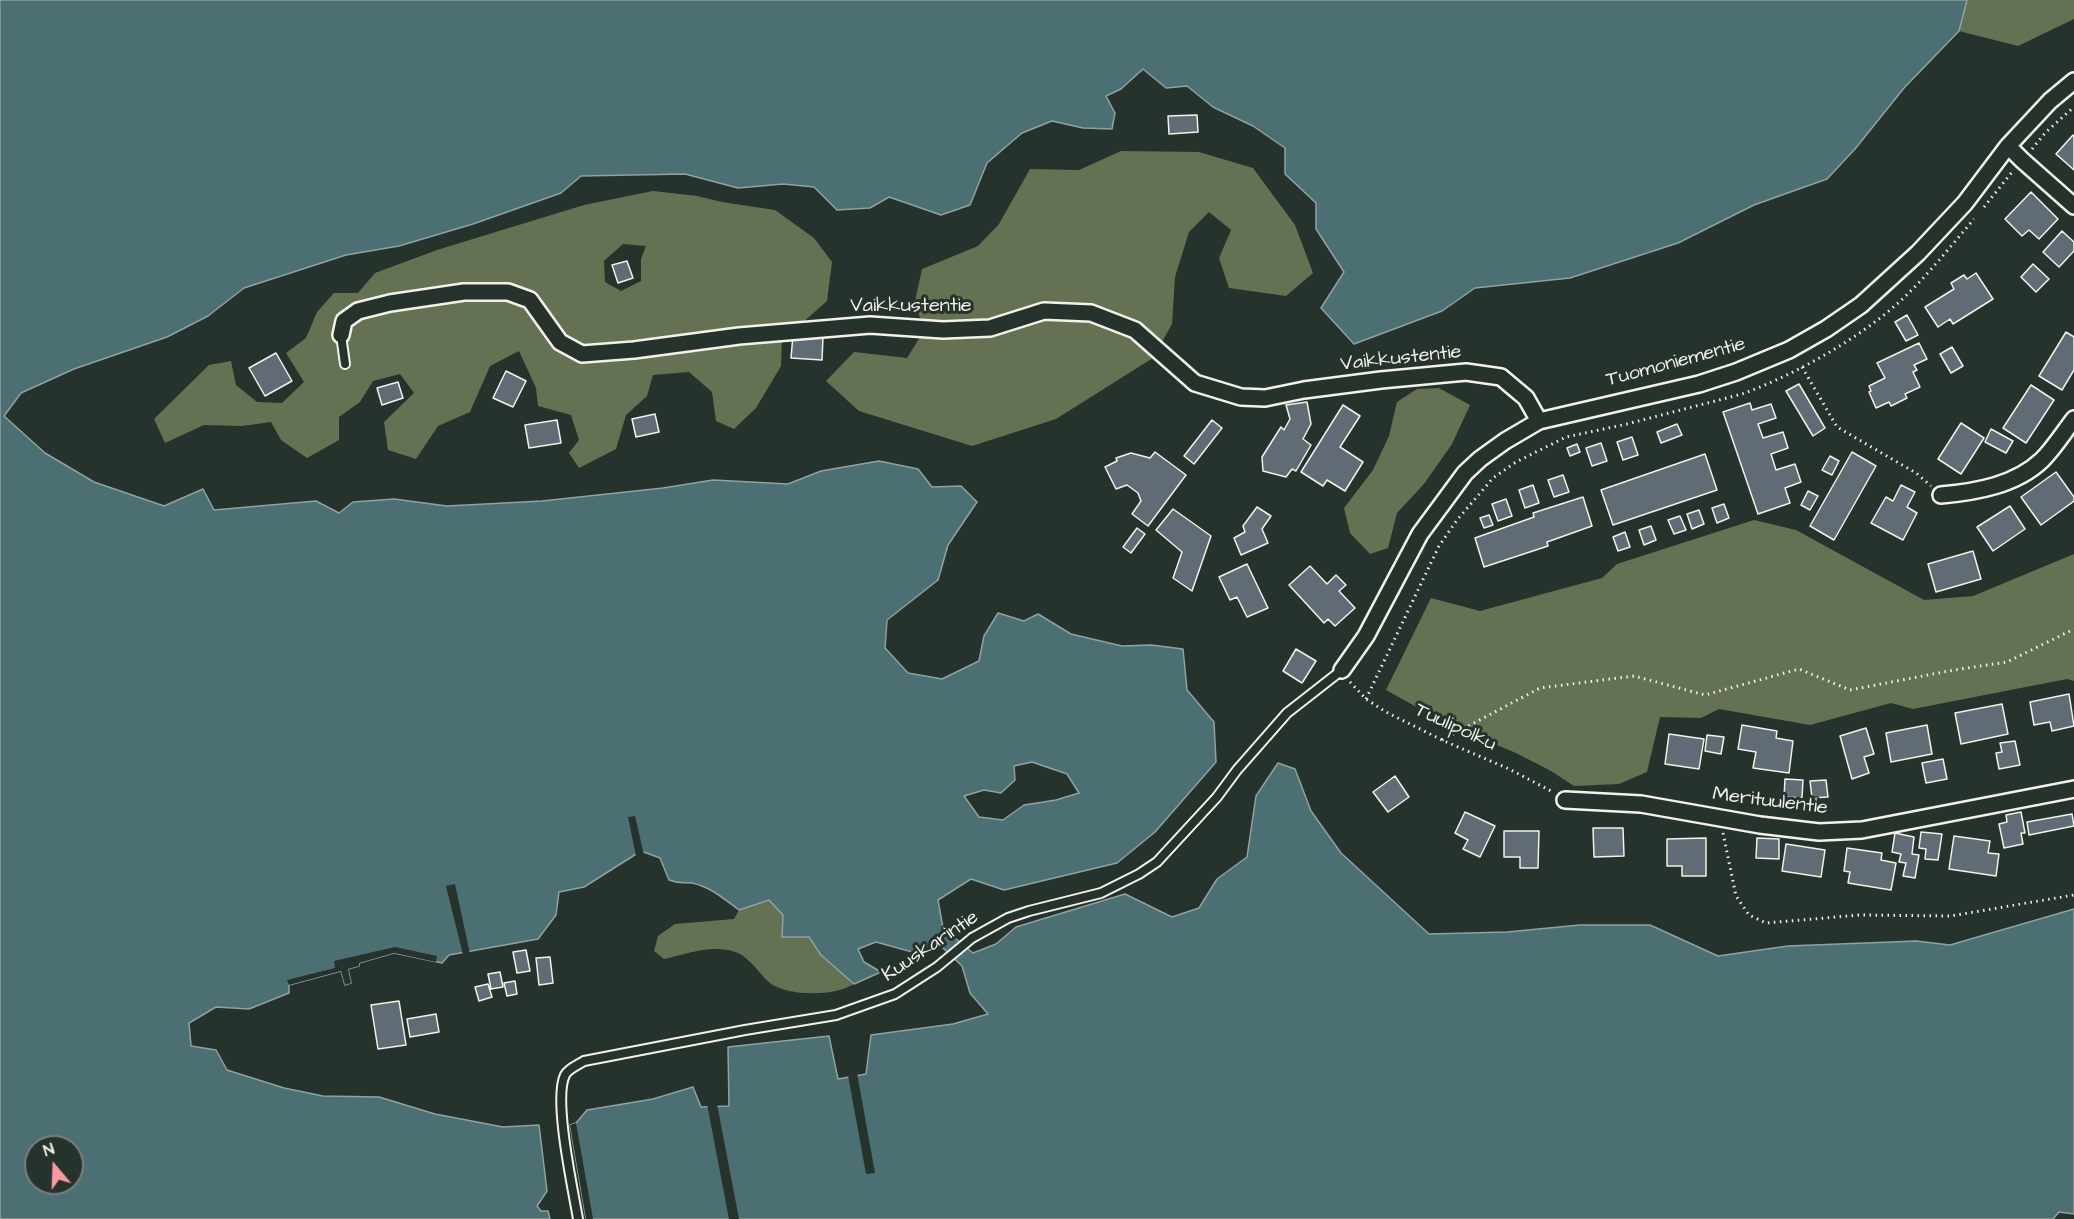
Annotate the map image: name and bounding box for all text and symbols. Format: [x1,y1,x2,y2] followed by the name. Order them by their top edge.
[850,295,972,319] street label: Vaikkustentie
[1604,333,1748,393] street label: Tuomoniementie
[1339,341,1463,377] street label: Vaikkustentie
[1411,699,1499,757] street label: Tuulipolku
[1711,783,1829,821] street label: Merituulentie
[878,906,984,988] street label: Kuuskarintie
[24,1135,84,1195] north arrow
[40,1138,57,1162] text: N

